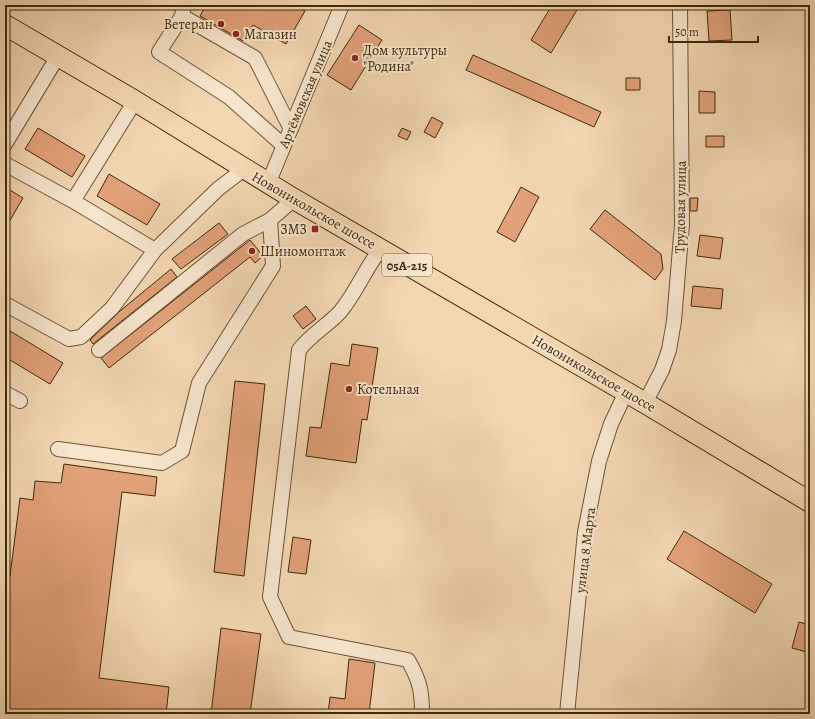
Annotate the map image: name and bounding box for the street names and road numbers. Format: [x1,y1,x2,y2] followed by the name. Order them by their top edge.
[274,37,337,152] street label: Артёмовская улица
[670,160,691,254] street label: Трудовая улица
[248,167,379,254] street label: Новоникольское шоссе
[382,254,432,276] road number: 05А-215
[528,330,659,417] street label: Новоникольское шоссе
[571,506,600,595] street label: улица 8 Марта

